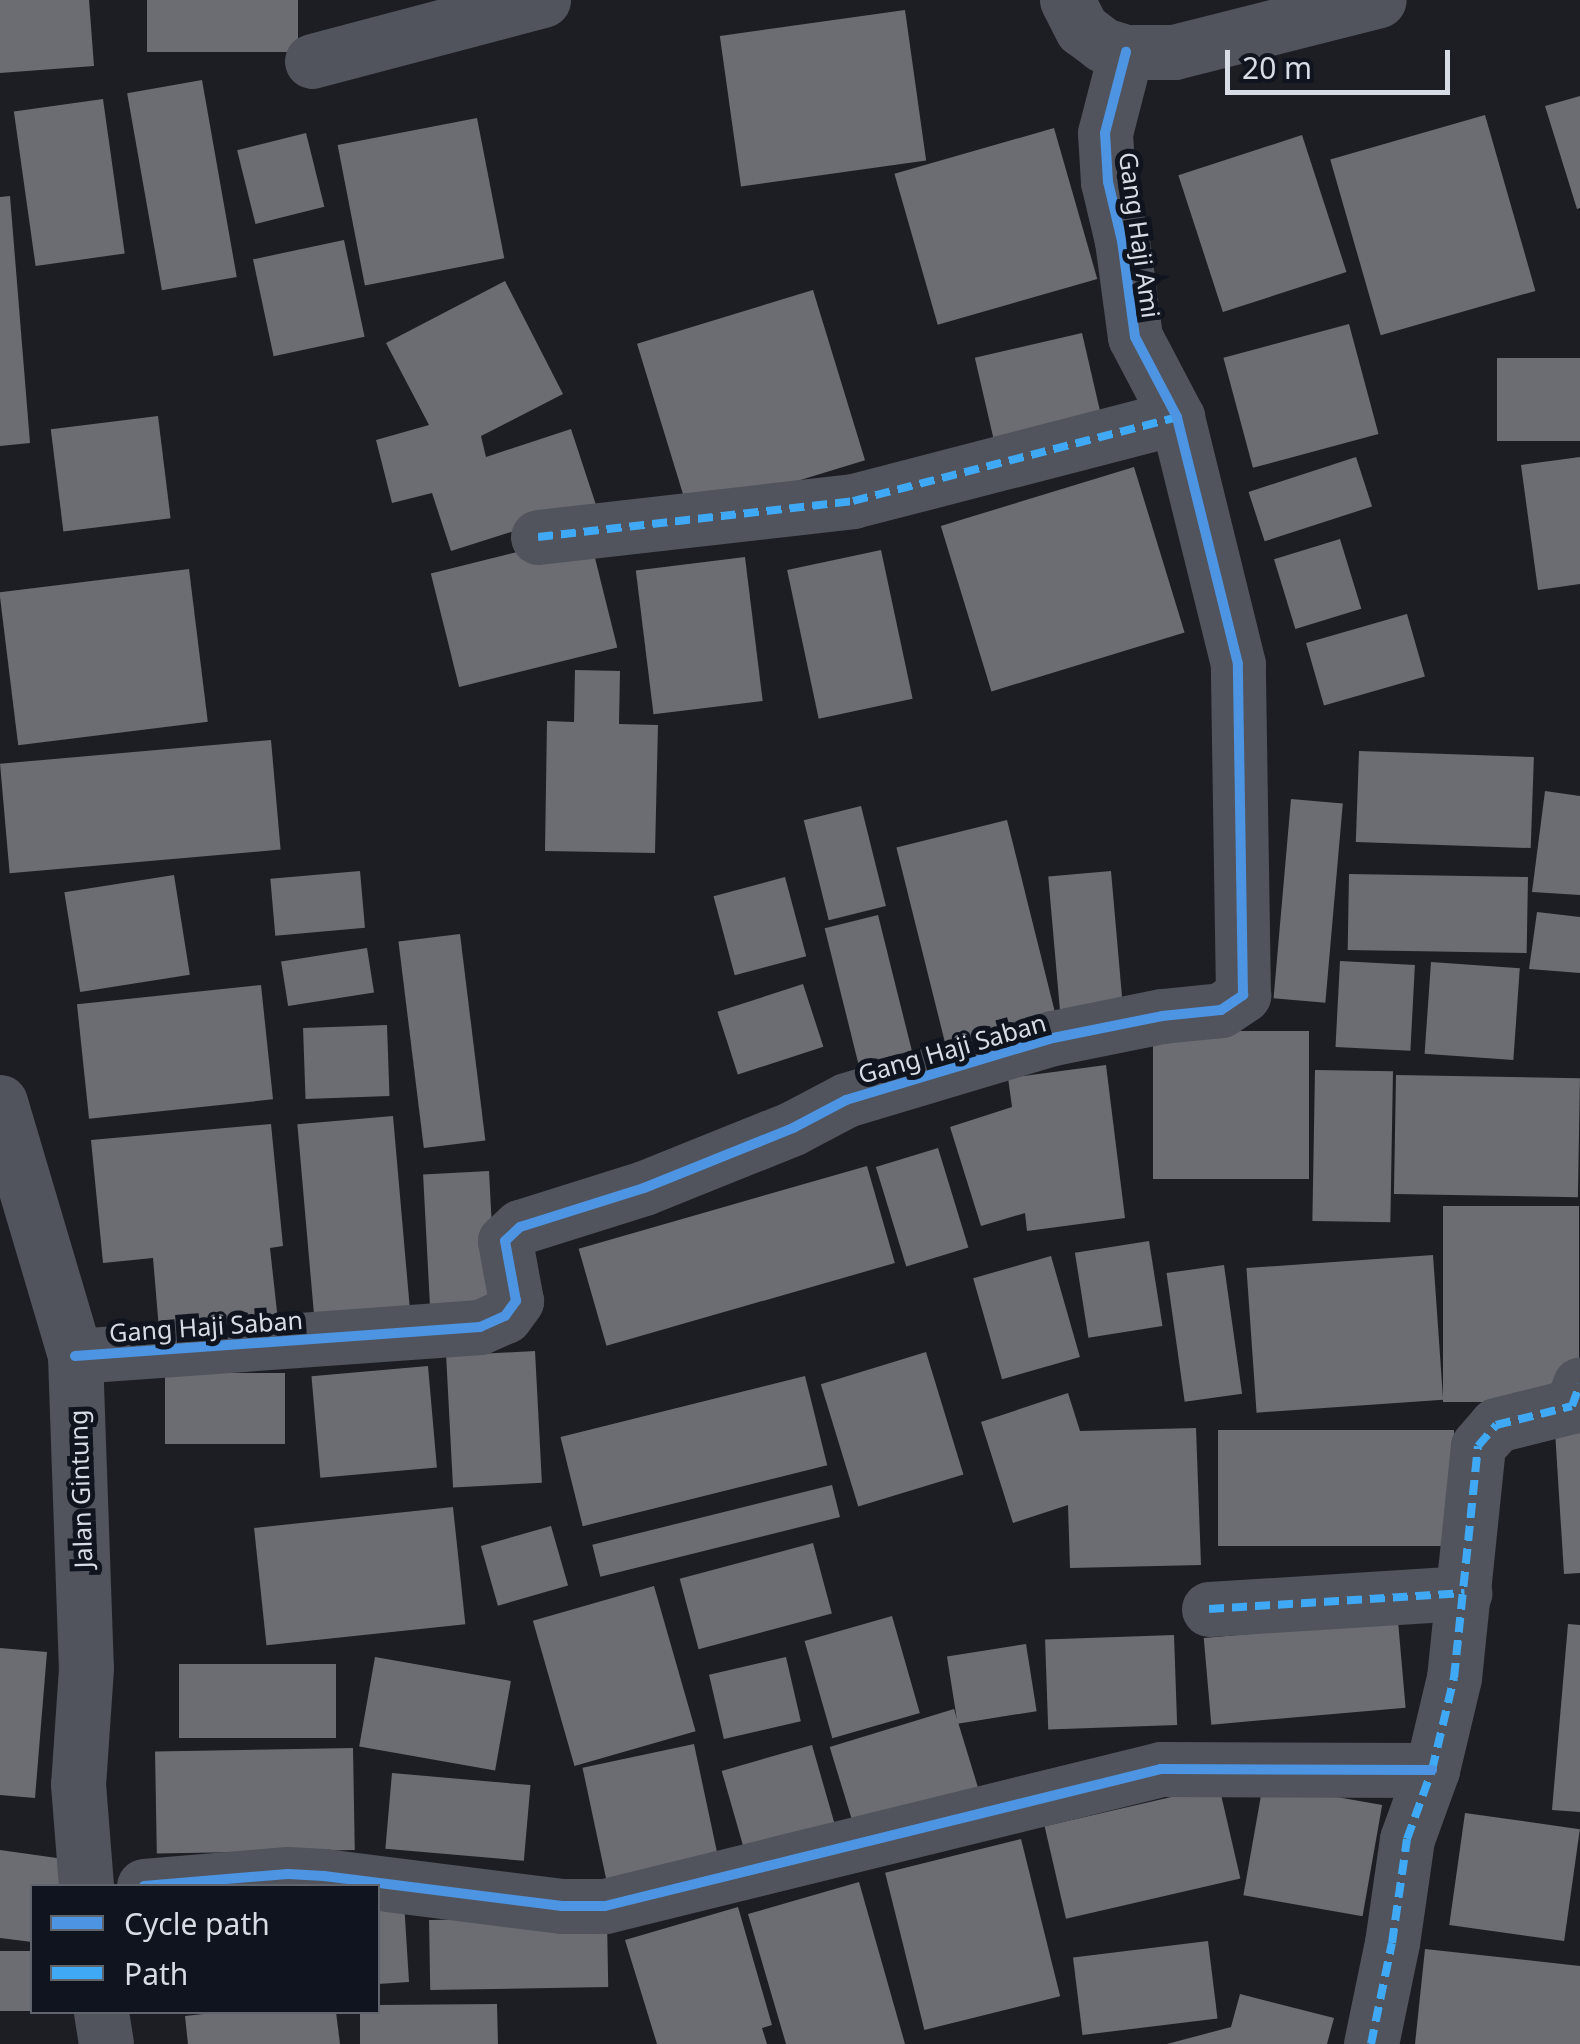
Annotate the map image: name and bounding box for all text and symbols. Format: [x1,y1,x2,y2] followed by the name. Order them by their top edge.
[1230,30,1455,92] scale bar
[1242,47,1312,88] text: 20 m
[1114,150,1166,320] street label: Gang Haji Ami
[855,1007,1049,1089] street label: Gang Haji Saban
[108,1304,304,1348] street label: Gang Haji Saban
[62,1409,98,1569] street label: Jalan Gintung
[30,1884,380,2014] legend
[124,1903,270,1944] text: Cycle path
[124,1953,188,1994] text: Path

